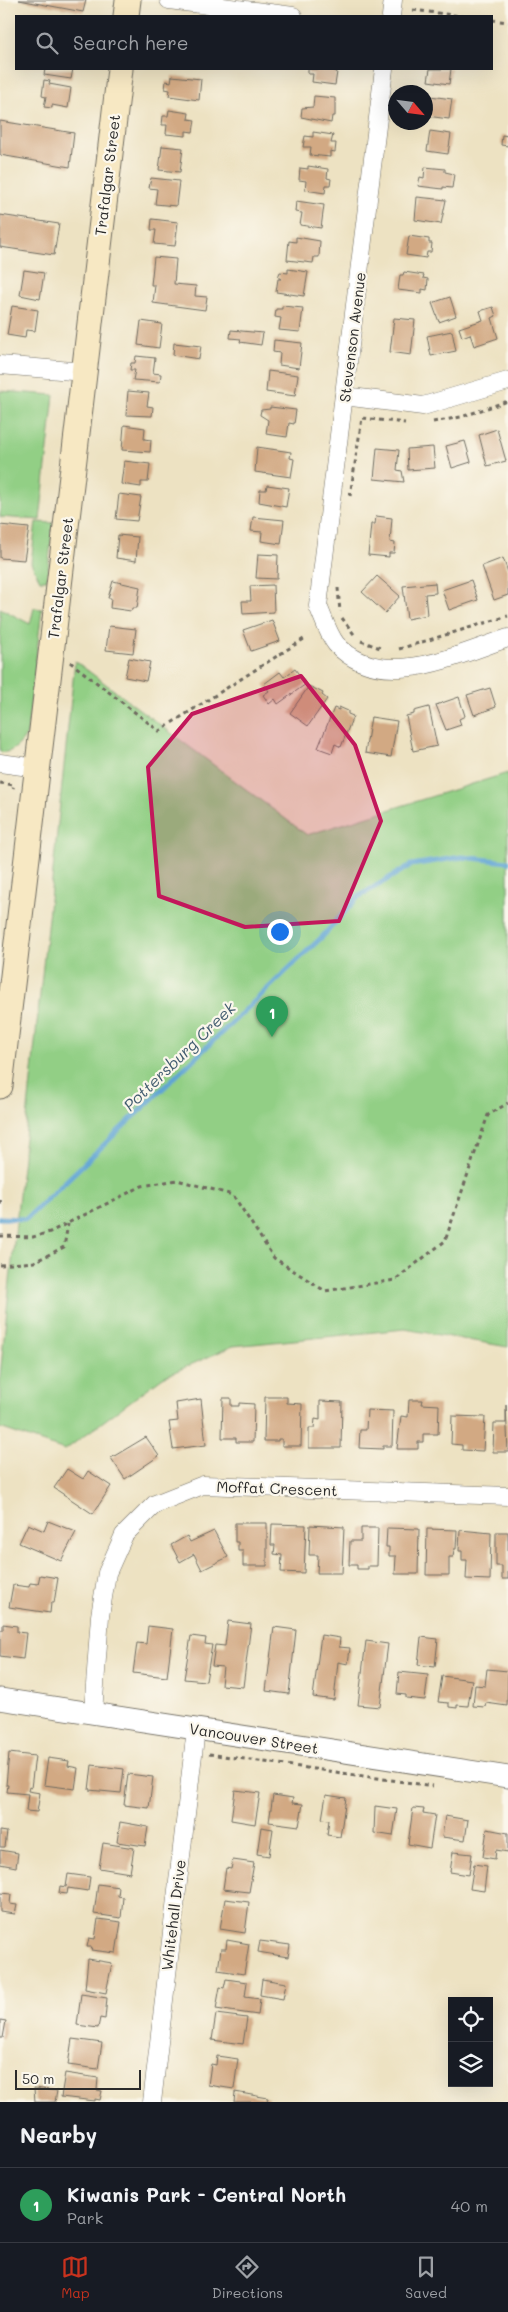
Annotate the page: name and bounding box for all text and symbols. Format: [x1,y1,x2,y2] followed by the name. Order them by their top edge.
[15,15,493,70] search box
[33,29,61,57] icon: search
[73,30,189,55] text: Search here
[388,85,433,130] north arrow
[90,113,124,237] street label: Trafalgar Street
[334,271,370,403] street label: Stevenson Avenue
[43,516,77,640] street label: Trafalgar Street
[267,919,293,945] your location
[256,996,288,1037] pin: 1
[118,997,240,1115] water label: Pottersburg Creek
[216,1476,338,1500] street label: Moffat Crescent
[188,1718,320,1758] street label: Vancouver Street
[156,1858,190,1972] street label: Whitehall Drive
[448,1997,493,2087] map controls
[448,1997,493,2042] button: locate
[448,2042,493,2087] button: layers
[15,2067,141,2090] scale bar
[22,2069,54,2088] text: 50 m
[20,2121,97,2148] text: Nearby
[67,2182,346,2207] text: Kiwanis Park - Central North
[32,2195,40,2216] text: 1
[451,2195,488,2216] text: 40 m
[67,2207,103,2228] text: Park
[61,2253,90,2302] tab: Map
[212,2253,283,2302] tab: Directions
[405,2253,447,2302] tab: Saved

